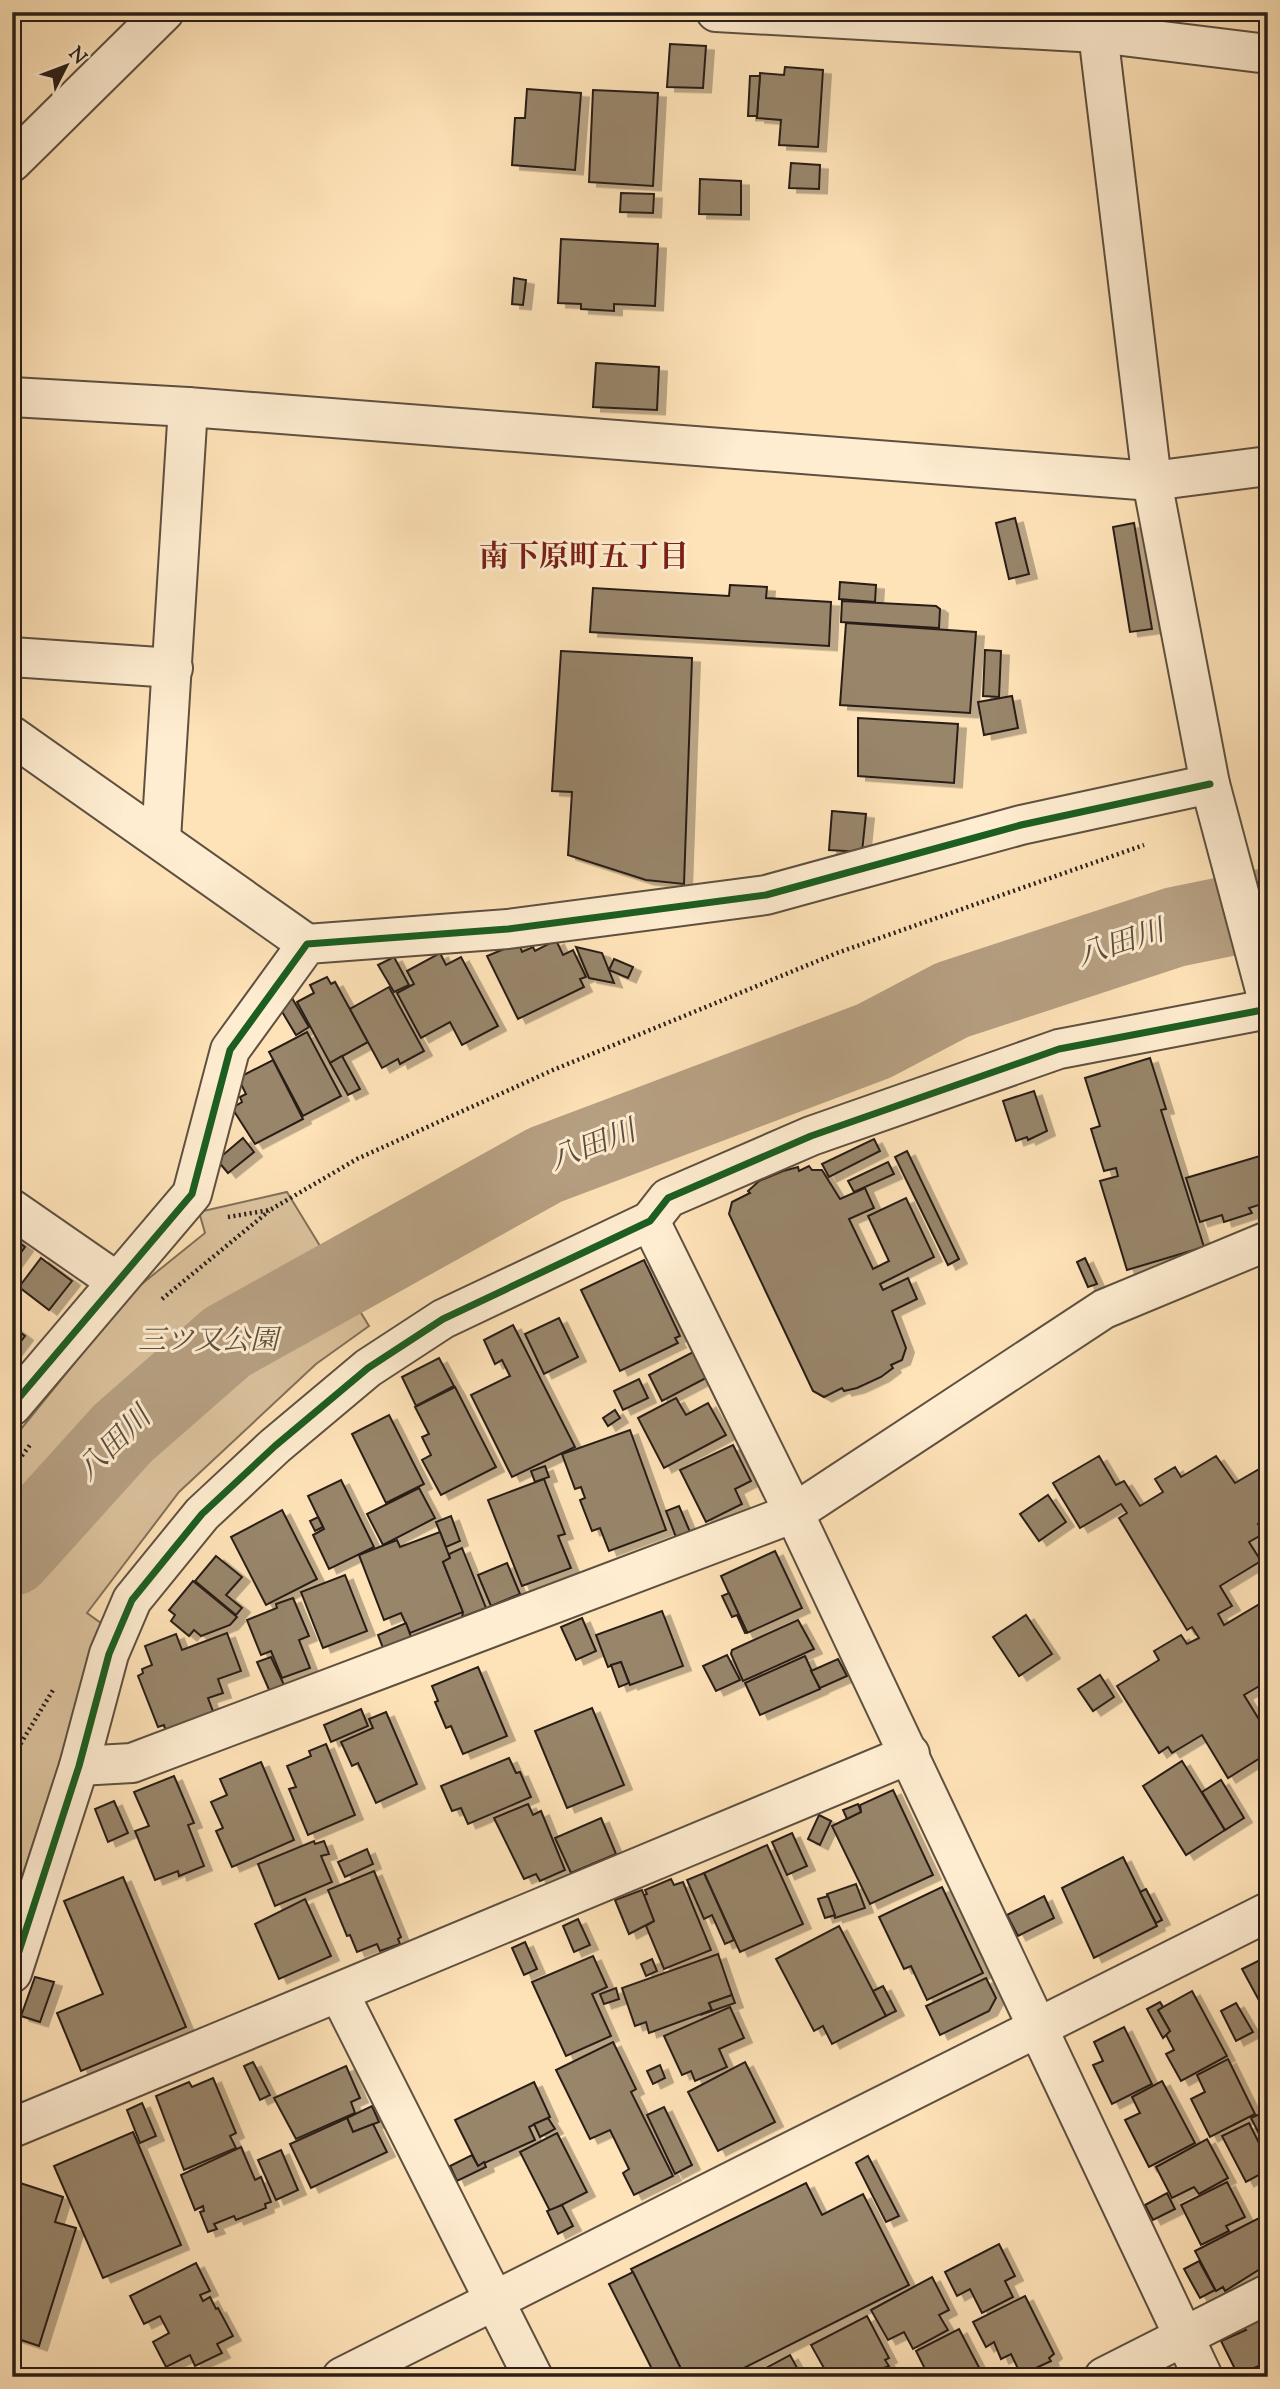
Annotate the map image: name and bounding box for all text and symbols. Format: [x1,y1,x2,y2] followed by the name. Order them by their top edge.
[32,32,102,102] north arrow
[62,42,92,71] text: N
[479,537,689,580] district label: 南下原町五丁目
[1072,910,1173,979] water label: 八田川
[543,1110,646,1183] water label: 八田川
[138,1322,282,1362] park label: 三ツ又公園
[68,1396,164,1492] water label: 八田川

